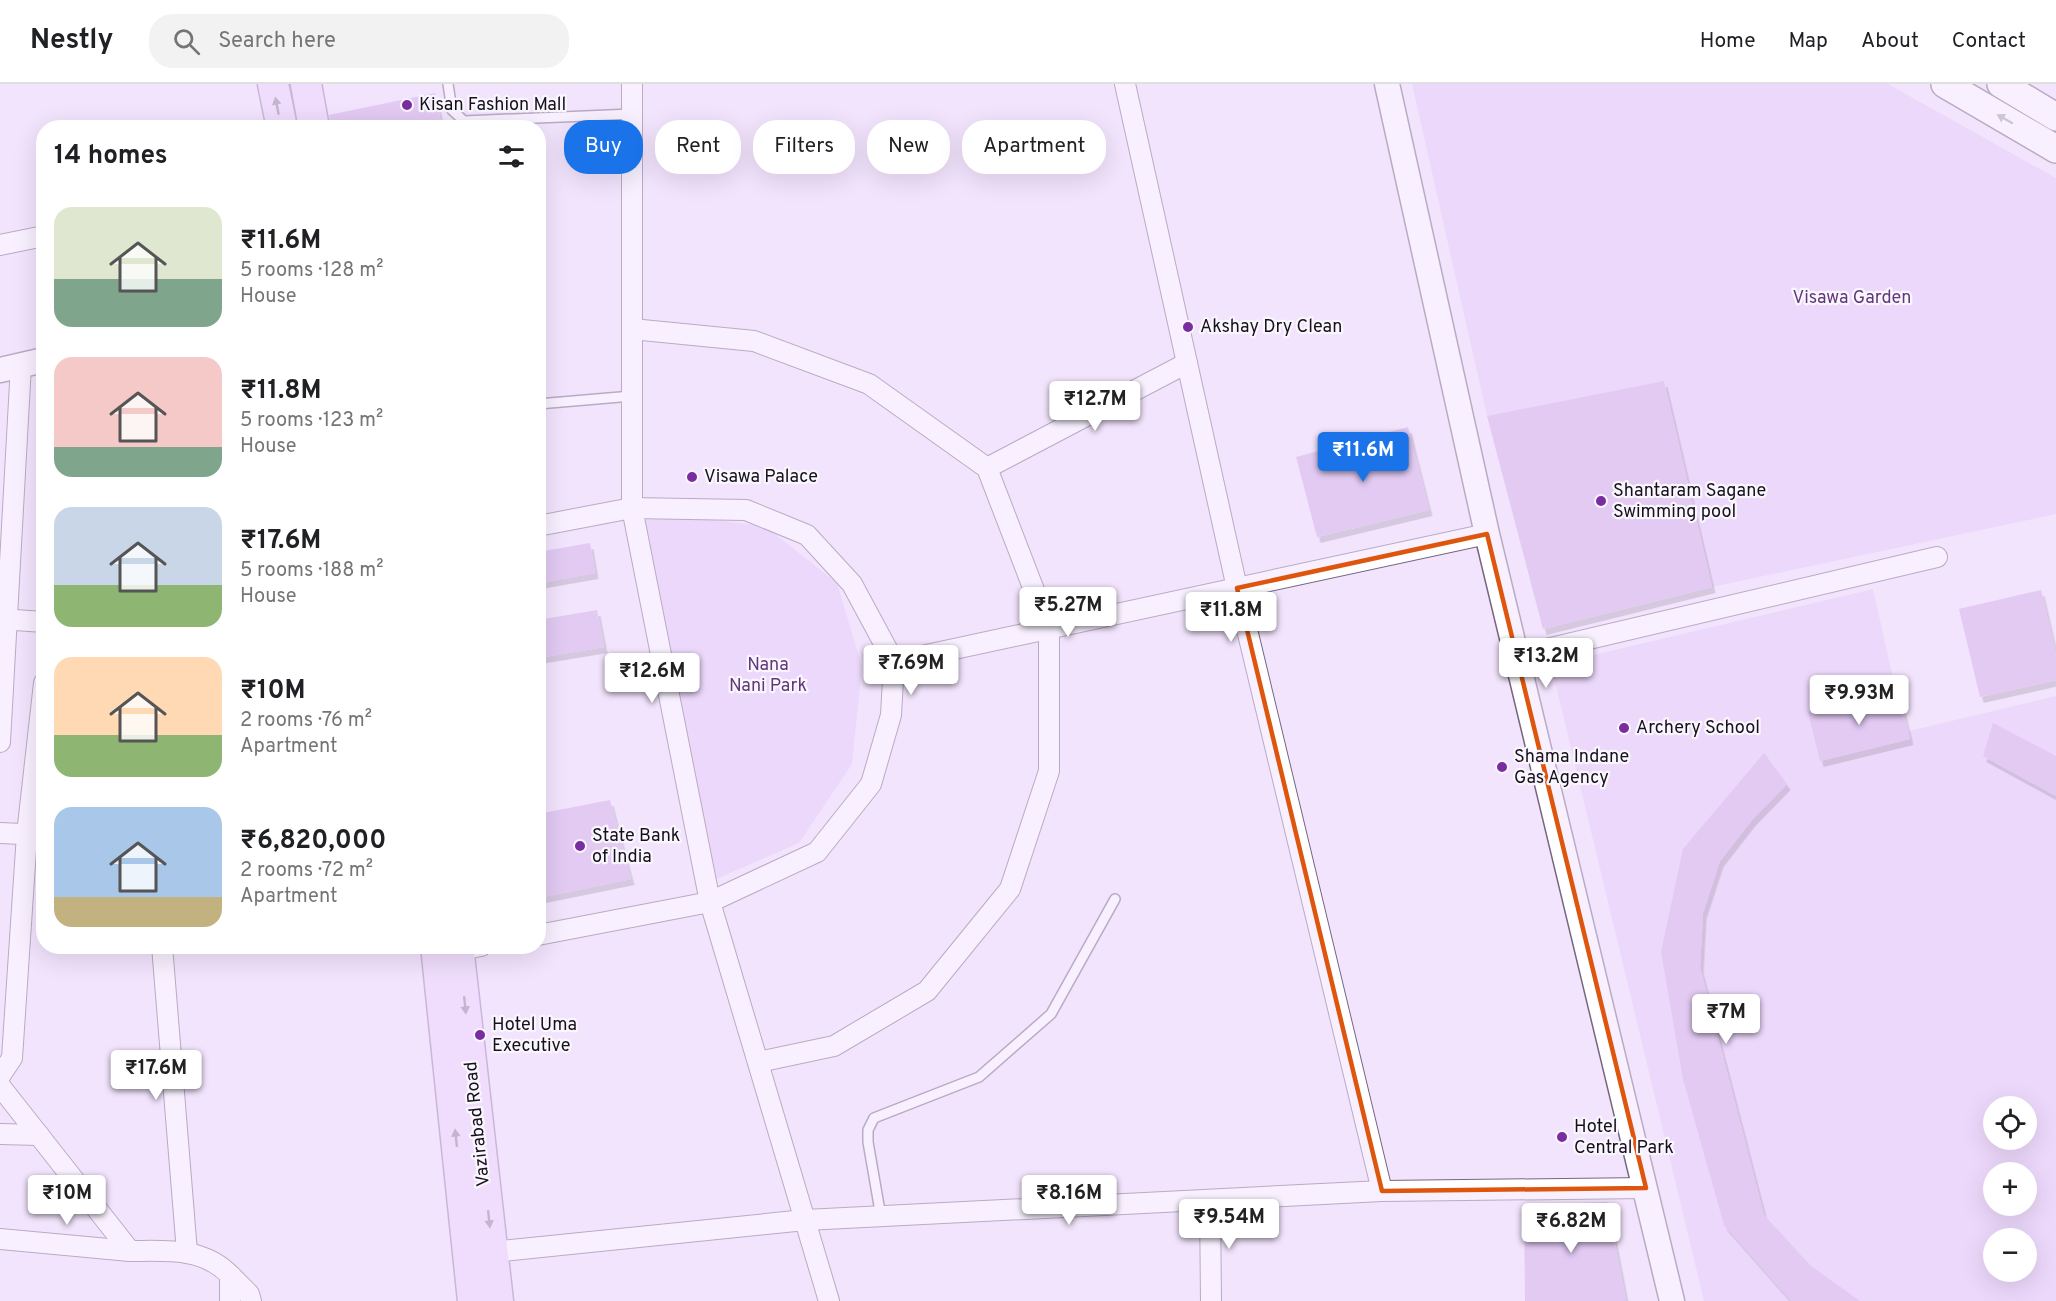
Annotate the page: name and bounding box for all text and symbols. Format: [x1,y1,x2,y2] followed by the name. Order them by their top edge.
[149,14,569,68] search box
[30,23,113,59] text: Nestly
[170,25,203,58] icon: search
[218,28,336,55] text: Search here
[1700,28,1756,55] text: Home
[1789,28,1828,55] text: Map
[1861,28,1919,55] text: About
[1952,28,2026,55] text: Contact
[419,94,566,117] place label: Kisan Fashion Mall
[272,96,282,115] one-way arrow
[400,98,414,112] marker: Kisan Fashion Mall
[1997,115,2014,125] one-way arrow
[564,120,643,174] chip: Buy
[655,120,741,174] chip: Rent
[753,120,855,174] chip: Filters
[867,120,950,174] chip: New
[962,120,1106,174] chip: Apartment
[54,140,168,173] text: 14 homes
[495,140,528,173] icon: filters
[240,225,321,258] text: ₹11.6M
[102,231,174,303] icon: home
[240,258,383,284] text: 5 rooms · 128 m²
[240,284,296,310] text: House
[1793,287,1912,310] park label: Visawa Garden
[1200,316,1342,339] place label: Akshay Dry Clean
[1181,320,1195,334] marker: Akshay Dry Clean
[240,375,322,408] text: ₹11.8M
[102,381,174,453] icon: home
[1046,381,1144,432] pin: ₹12.7M
[1063,387,1127,413] text: ₹12.7M
[240,408,383,434] text: 5 rooms · 123 m²
[1314,432,1412,483] pin: ₹11.6M
[240,434,296,460] text: House
[1332,438,1394,464] text: ₹11.6M
[704,466,818,489] place label: Visawa Palace
[685,470,699,484] marker: Visawa Palace
[1613,480,1766,524] place label: Shantaram Sagane Swimming pool
[1594,494,1608,508] marker: Shantaram Sagane Swimming pool
[240,525,321,558] text: ₹17.6M
[102,531,174,603] icon: home
[240,558,383,584] text: 5 rooms · 188 m²
[240,584,296,610] text: House
[1019,587,1117,638] pin: ₹5.27M
[1182,592,1280,643] pin: ₹11.8M
[1033,593,1103,619] text: ₹5.27M
[1200,598,1262,624] text: ₹11.8M
[1497,638,1595,689] pin: ₹13.2M
[1513,644,1579,670] text: ₹13.2M
[862,645,960,696] pin: ₹7.69M
[878,651,945,677] text: ₹7.69M
[603,653,701,704] pin: ₹12.6M
[729,654,807,698] park label: Nana Nani Park
[619,659,685,685] text: ₹12.6M
[240,675,306,708] text: ₹10M
[1810,675,1908,726] pin: ₹9.93M
[102,681,174,753] icon: home
[1824,681,1894,707] text: ₹9.93M
[240,708,372,734] text: 2 rooms · 76 m²
[1636,717,1760,740] place label: Archery School
[1617,721,1631,735] marker: Archery School
[240,734,338,760] text: Apartment
[1514,746,1629,790] place label: Shama Indane Gas Agency
[1495,760,1509,774] marker: Shama Indane Gas Agency
[240,825,386,858] text: ₹6,820,000
[592,825,680,869] place label: State Bank of India
[102,831,174,903] icon: home
[573,839,587,853] marker: State Bank of India
[240,858,373,884] text: 2 rooms · 72 m²
[240,884,338,910] text: Apartment
[1697,994,1755,1045] pin: ₹7M
[460,995,470,1014] one-way arrow
[1706,1000,1746,1026] text: ₹7M
[492,1014,577,1058] place label: Hotel Uma Executive
[473,1028,487,1042] marker: Hotel Uma Executive
[107,1050,205,1101] pin: ₹17.6M
[125,1056,187,1082] text: ₹17.6M
[460,1060,496,1188] street label: Vazirabad Road
[1983,1096,2037,1282] map controls
[1983,1096,2037,1150] button: locate
[1574,1116,1674,1160] place label: Hotel Central Park
[451,1129,461,1148] one-way arrow
[1555,1130,1569,1144] marker: Hotel Central Park
[1983,1162,2037,1216] button: +
[31,1175,103,1226] pin: ₹10M
[1020,1175,1118,1226] pin: ₹8.16M
[42,1181,92,1207] text: ₹10M
[1036,1181,1102,1207] text: ₹8.16M
[1180,1199,1278,1250] pin: ₹9.54M
[1522,1203,1620,1254] pin: ₹6.82M
[1193,1205,1265,1231] text: ₹9.54M
[1536,1209,1606,1235] text: ₹6.82M
[484,1210,493,1229] one-way arrow
[1983,1228,2037,1282] button: −

